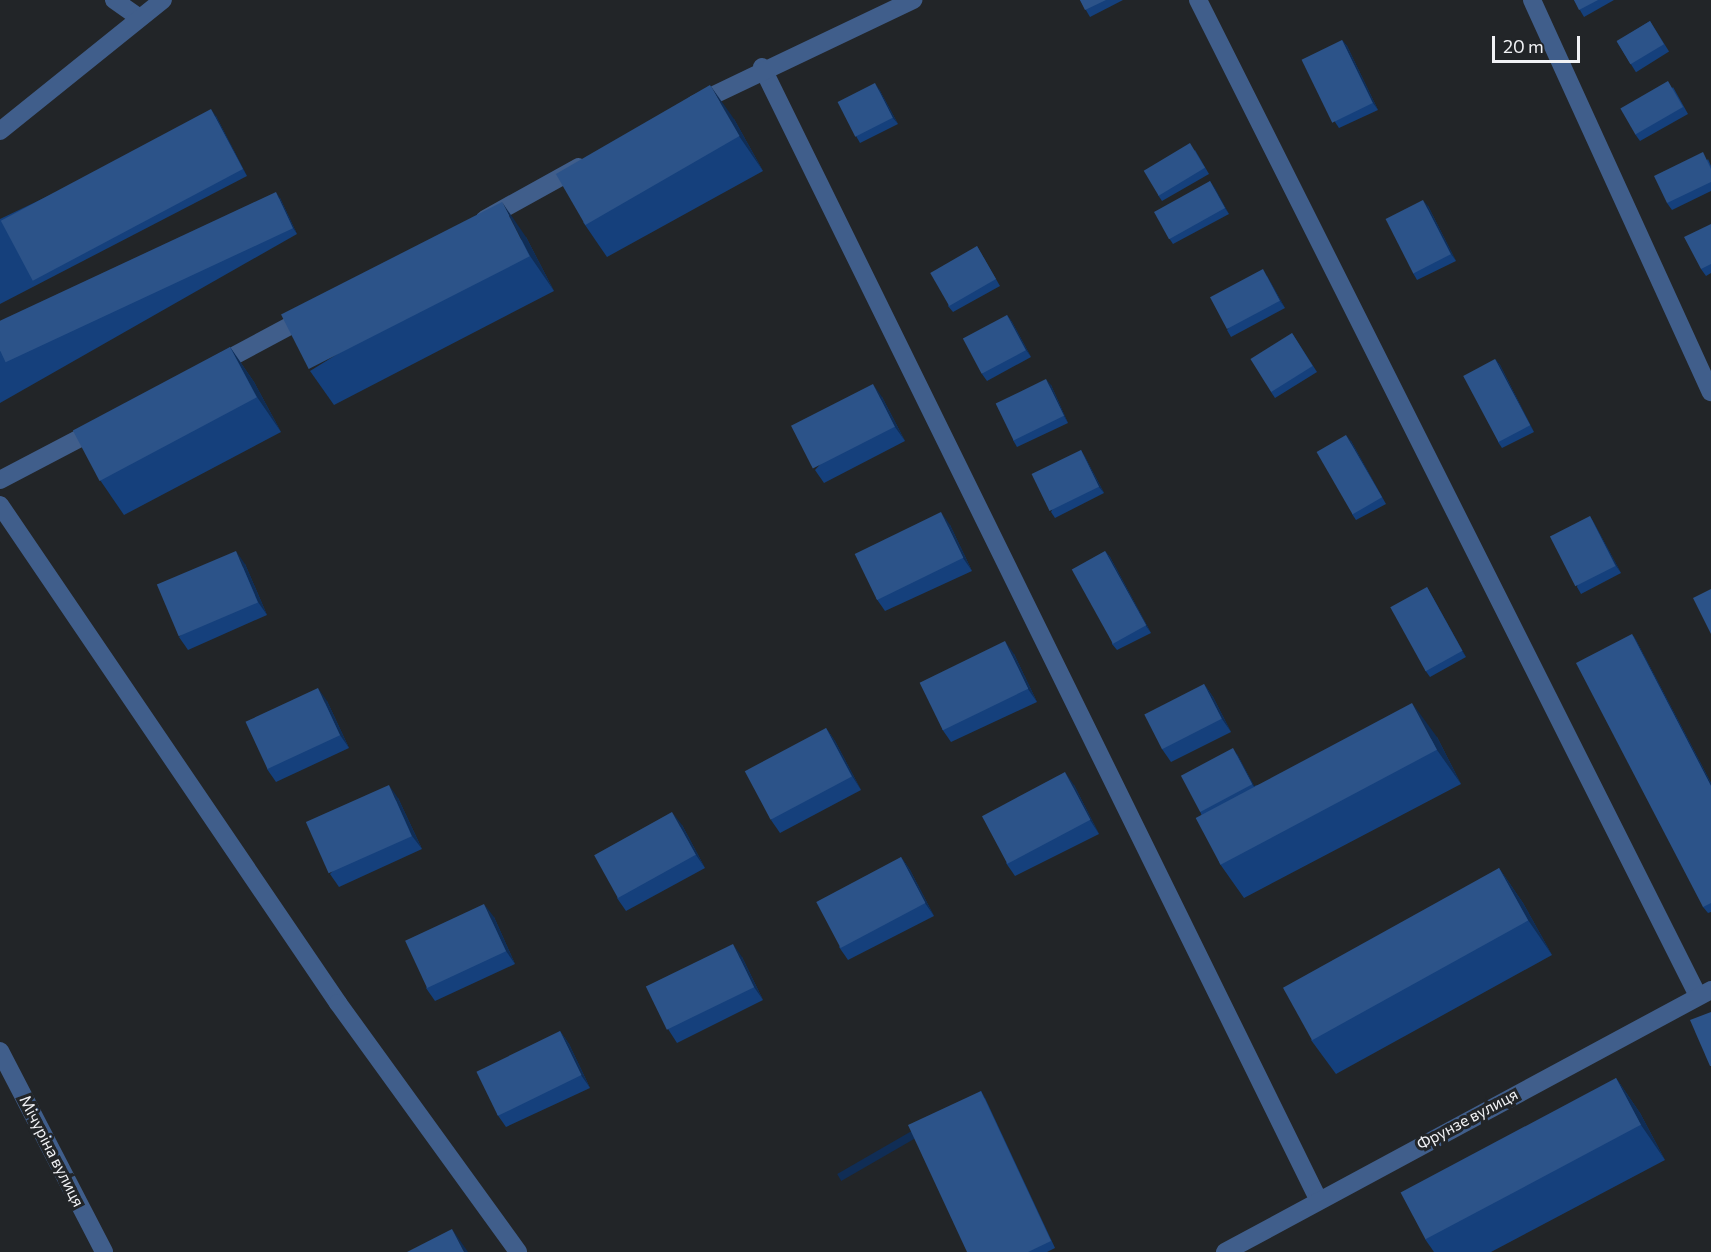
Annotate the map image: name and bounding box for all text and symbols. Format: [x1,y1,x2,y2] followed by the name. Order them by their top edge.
[1495,24,1584,62] scale bar
[1503,35,1544,57] text: 20 m
[1413,1084,1521,1154] street label: Фрунзе вулиця
[16,1092,88,1210] street label: Мічуріна вулиця

